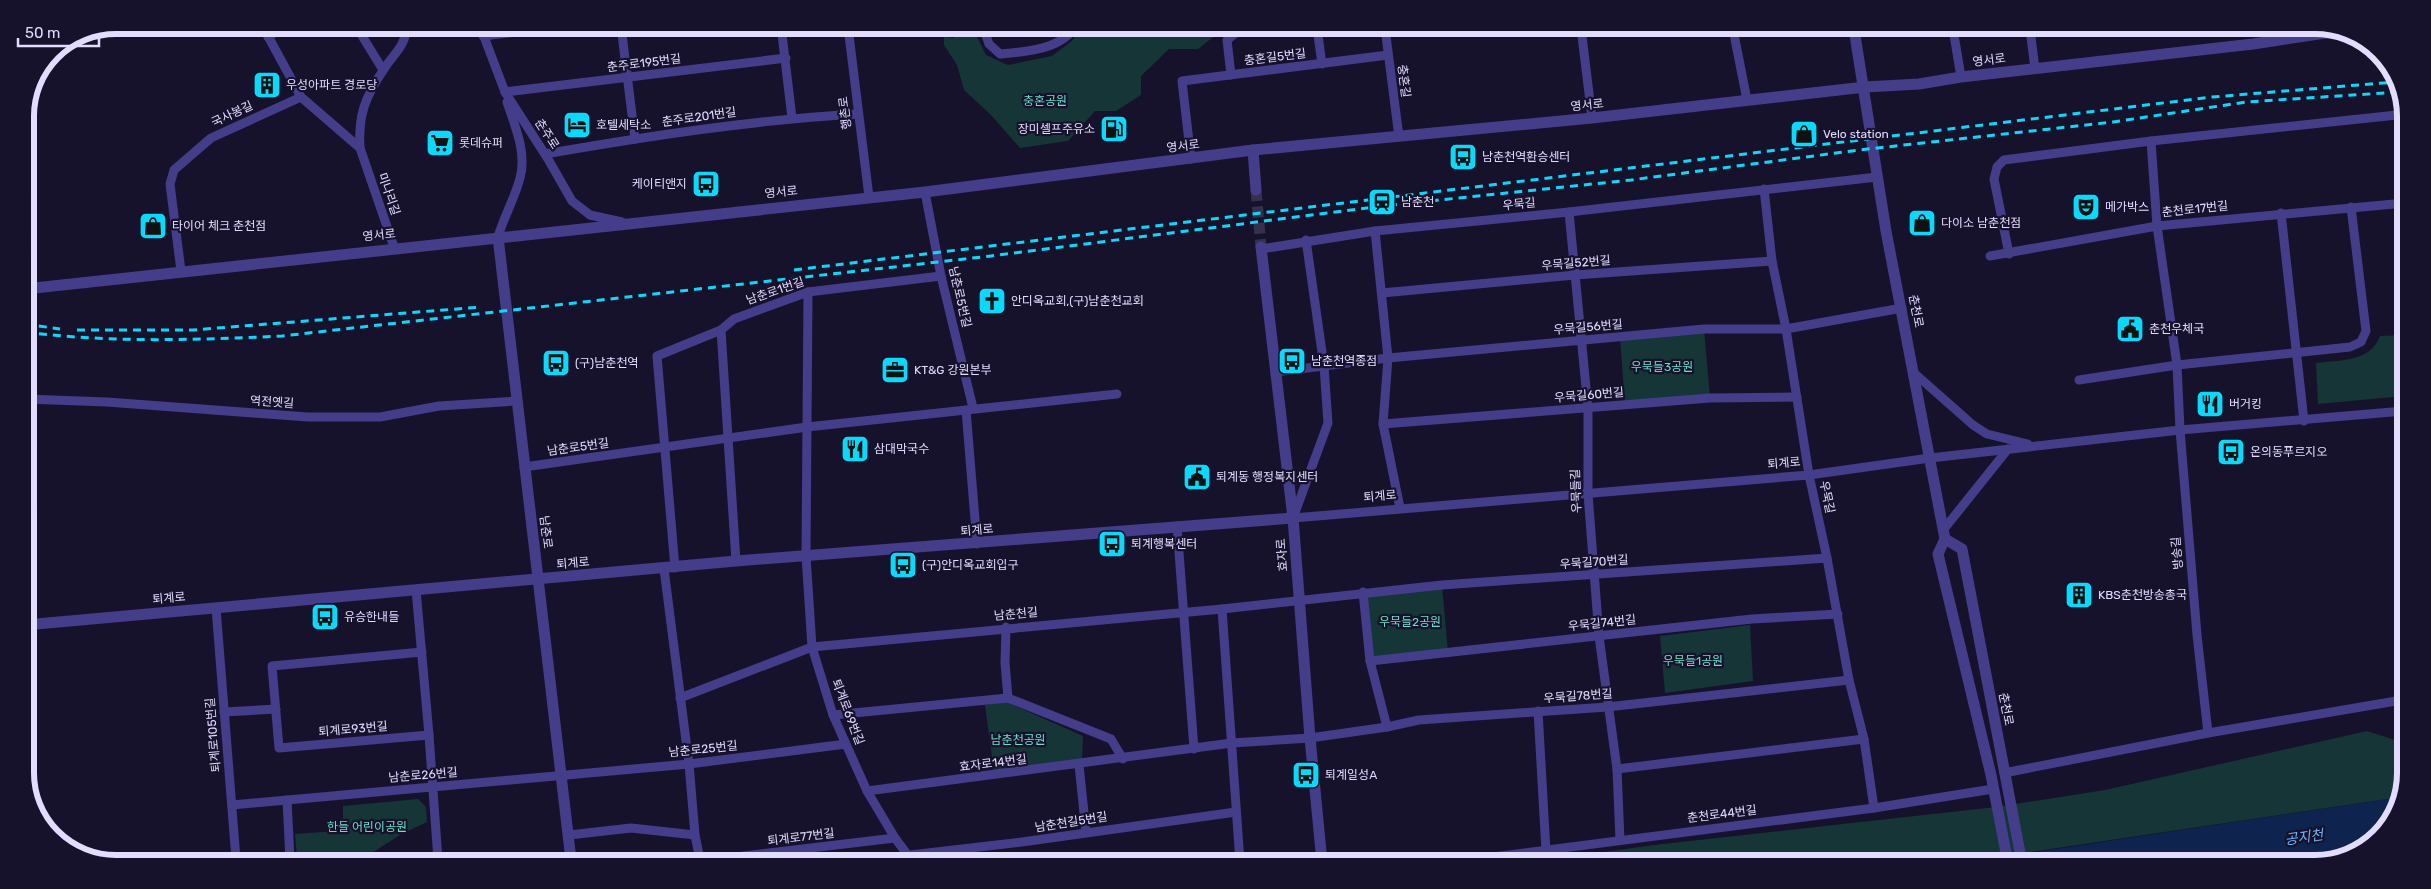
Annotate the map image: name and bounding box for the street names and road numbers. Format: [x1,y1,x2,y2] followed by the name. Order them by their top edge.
[1243,46,1307,68] street label: 충혼길5번길
[1972,51,2006,69] street label: 영서로
[606,52,682,74] street label: 춘주로195번길
[1395,64,1413,98] street label: 충혼길
[836,96,854,130] street label: 행촌로
[1570,96,1604,114] street label: 영서로
[209,98,255,130] street label: 국사봉길
[661,105,737,129] street label: 춘주로201번길
[532,116,562,152] street label: 춘주로
[1166,137,1200,155] street label: 영서로
[375,171,403,217] street label: 미나리길
[764,183,798,201] street label: 영서로
[1502,195,1536,213] street label: 우묵길
[2161,199,2229,219] street label: 춘천로17번길
[362,226,396,244] street label: 영서로
[1541,253,1611,273] street label: 우묵길52번길
[946,265,974,329] street label: 남춘로5번길
[744,275,806,307] street label: 남춘로1번길
[1906,293,1926,329] street label: 춘천로
[1553,317,1623,337] street label: 우묵길56번길
[1553,385,1625,405] street label: 우묵길60번길
[249,393,295,411] street label: 역전옛길
[546,436,610,458] street label: 남춘로5번길
[1767,455,1801,471] street label: 퇴계로
[1568,469,1584,513] street label: 우묵들길
[1817,479,1837,515] street label: 우묵길
[1363,488,1397,504] street label: 퇴계로
[537,515,555,549] street label: 남춘로
[960,522,994,538] street label: 퇴계로
[2169,536,2185,570] street label: 방송길
[1274,538,1290,572] street label: 효자로
[1559,553,1629,571] street label: 우묵길70번길
[556,555,590,571] street label: 퇴계로
[152,590,186,606] street label: 퇴계로
[993,605,1039,623] street label: 남춘천길
[1567,612,1637,634] street label: 우묵길74번길
[829,677,867,747] street label: 퇴계로69번길
[1543,687,1613,705] street label: 우묵길78번길
[1996,691,2016,727] street label: 춘천로
[203,697,223,773] street label: 퇴계로105번길
[318,719,388,739] street label: 퇴계로93번길
[668,738,738,760] street label: 남춘로25번길
[959,752,1027,774] street label: 효자로14번길
[388,765,458,785] street label: 남춘로26번길
[1686,803,1758,825] street label: 춘천로44번길
[1034,809,1108,835] street label: 남춘천길5번길
[767,826,835,848] street label: 퇴계로77번길

